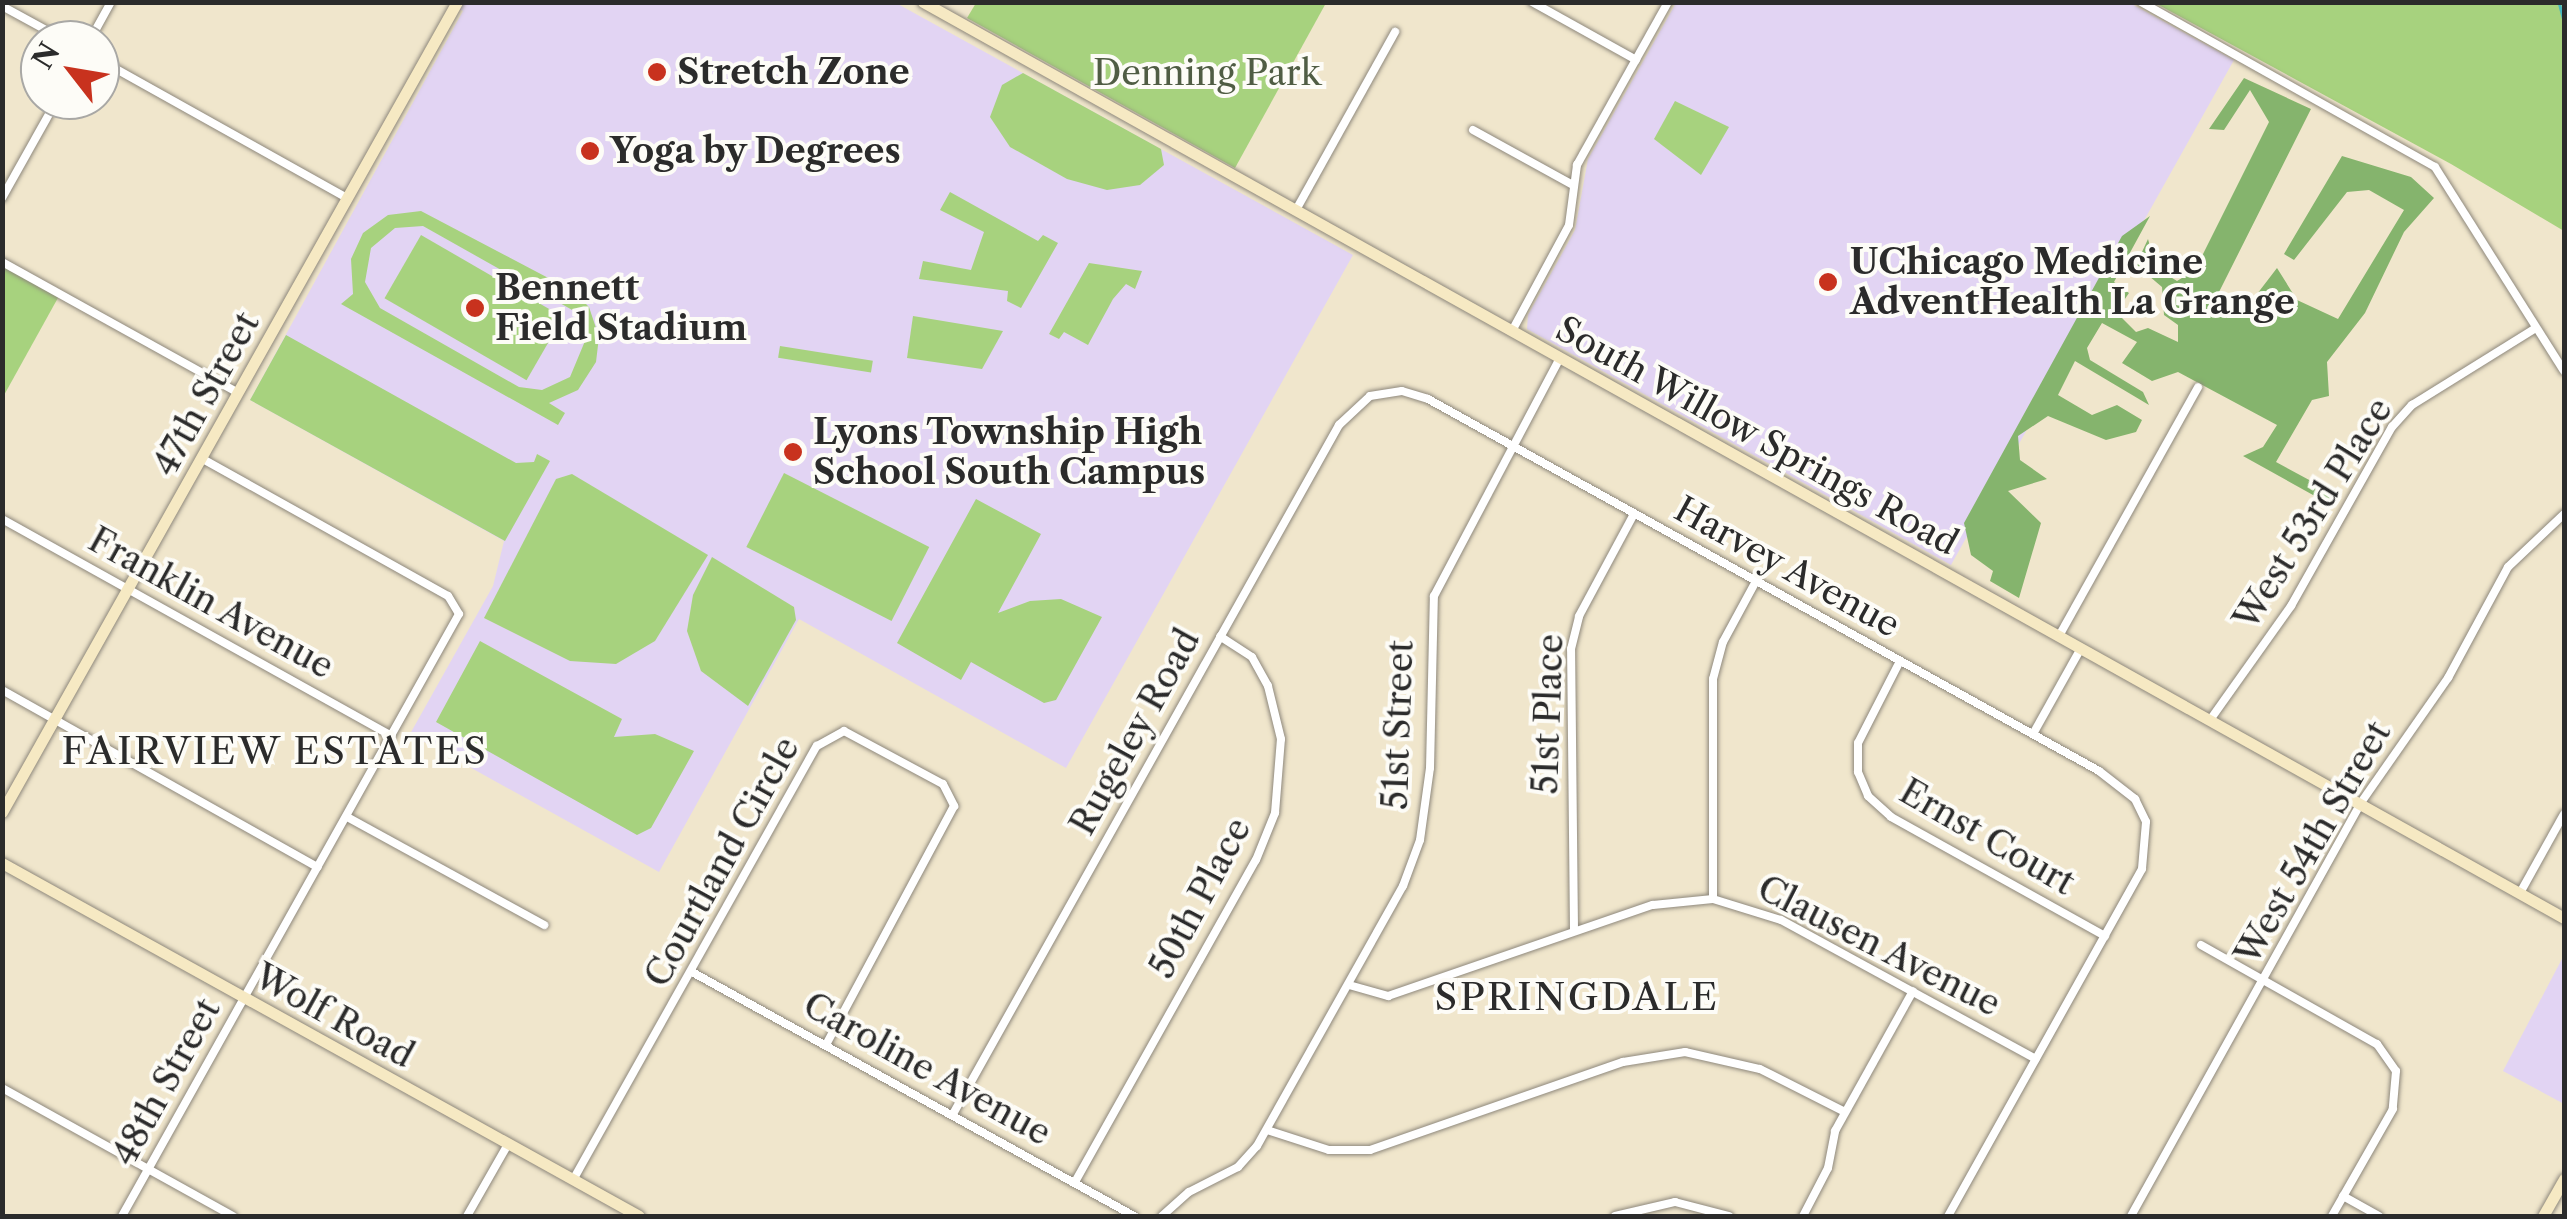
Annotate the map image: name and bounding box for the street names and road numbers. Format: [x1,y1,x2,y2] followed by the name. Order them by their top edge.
[144,305,268,483] street label: 47th Street
[1548,307,1966,565] street label: South Willow Springs Road
[2225,391,2401,637] street label: West 53rd Place
[1666,487,1908,647] street label: Harvey Avenue
[81,518,341,688] street label: Franklin Avenue
[1061,621,1209,843] street label: Rugeley Road
[1524,633,1572,795] street label: 51st Place
[1374,639,1422,811] street label: 51st Street
[2226,714,2400,972] street label: West 54th Street
[636,730,808,994] street label: Courtland Circle
[1892,770,2082,904] street label: Ernst Court
[1140,811,1260,985] street label: 50th Place
[1750,866,2008,1026] street label: Clausen Avenue
[247,955,421,1077] street label: Wolf Road
[795,983,1059,1155] street label: Caroline Avenue
[103,991,229,1173] street label: 48th Street

